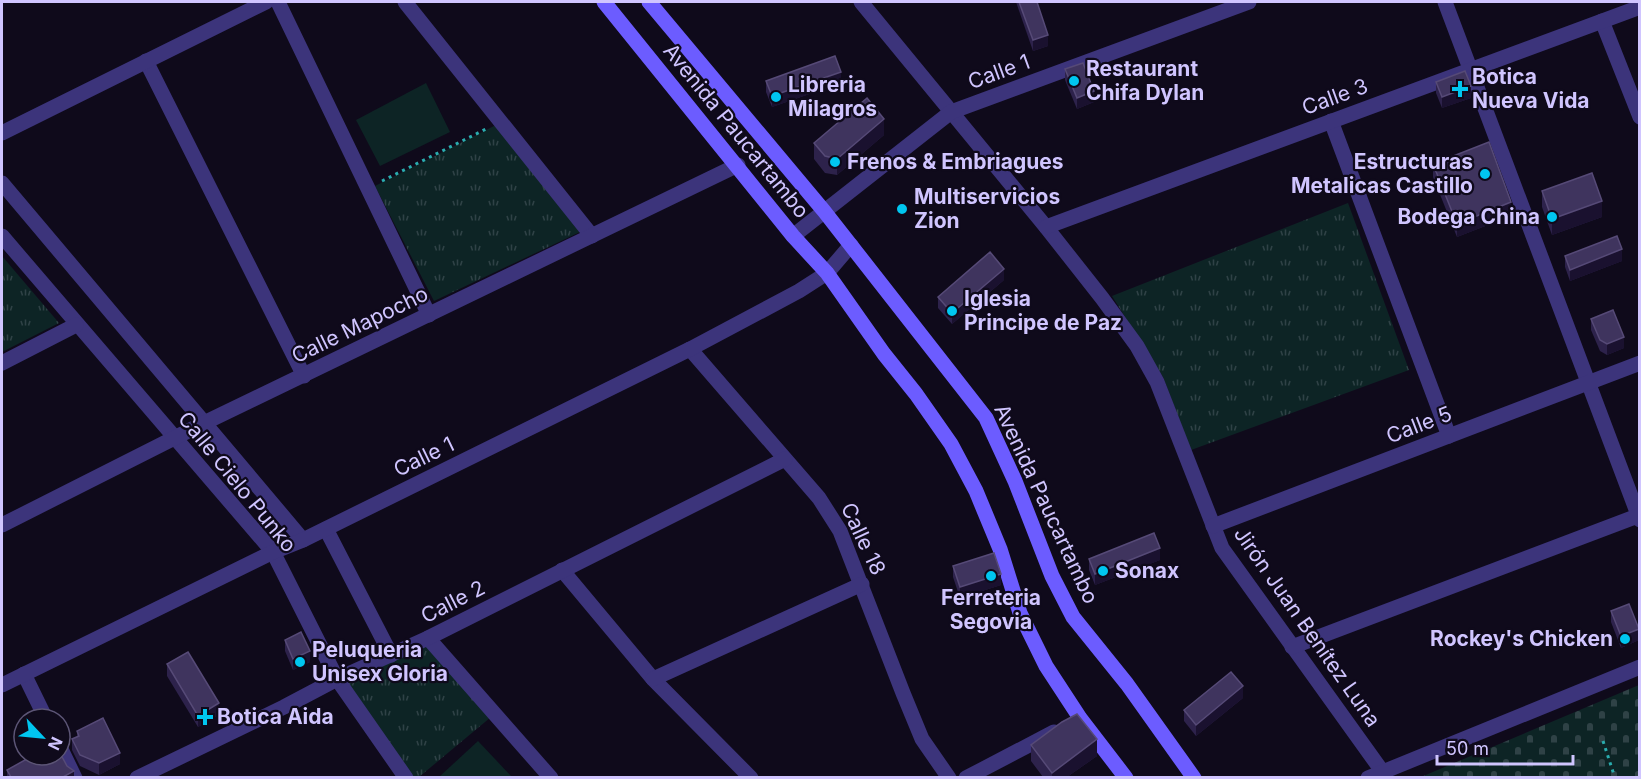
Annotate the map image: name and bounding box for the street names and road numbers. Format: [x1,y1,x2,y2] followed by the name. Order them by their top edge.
[658,38,814,223] street label: Avenida Paucartambo
[964,49,1033,94] street label: Calle 1
[1298,73,1371,120] street label: Calle 3
[287,281,432,368] street label: Calle Mapocho
[989,400,1104,608] street label: Avenida Paucartambo
[1382,401,1455,448] street label: Calle 5
[173,406,302,557] street label: Calle Cielo Punko
[390,431,458,482] street label: Calle 1
[836,499,891,579] street label: Calle 18
[1229,522,1386,731] street label: Jirón Juan Benítez Luna
[417,575,489,628] street label: Calle 2

